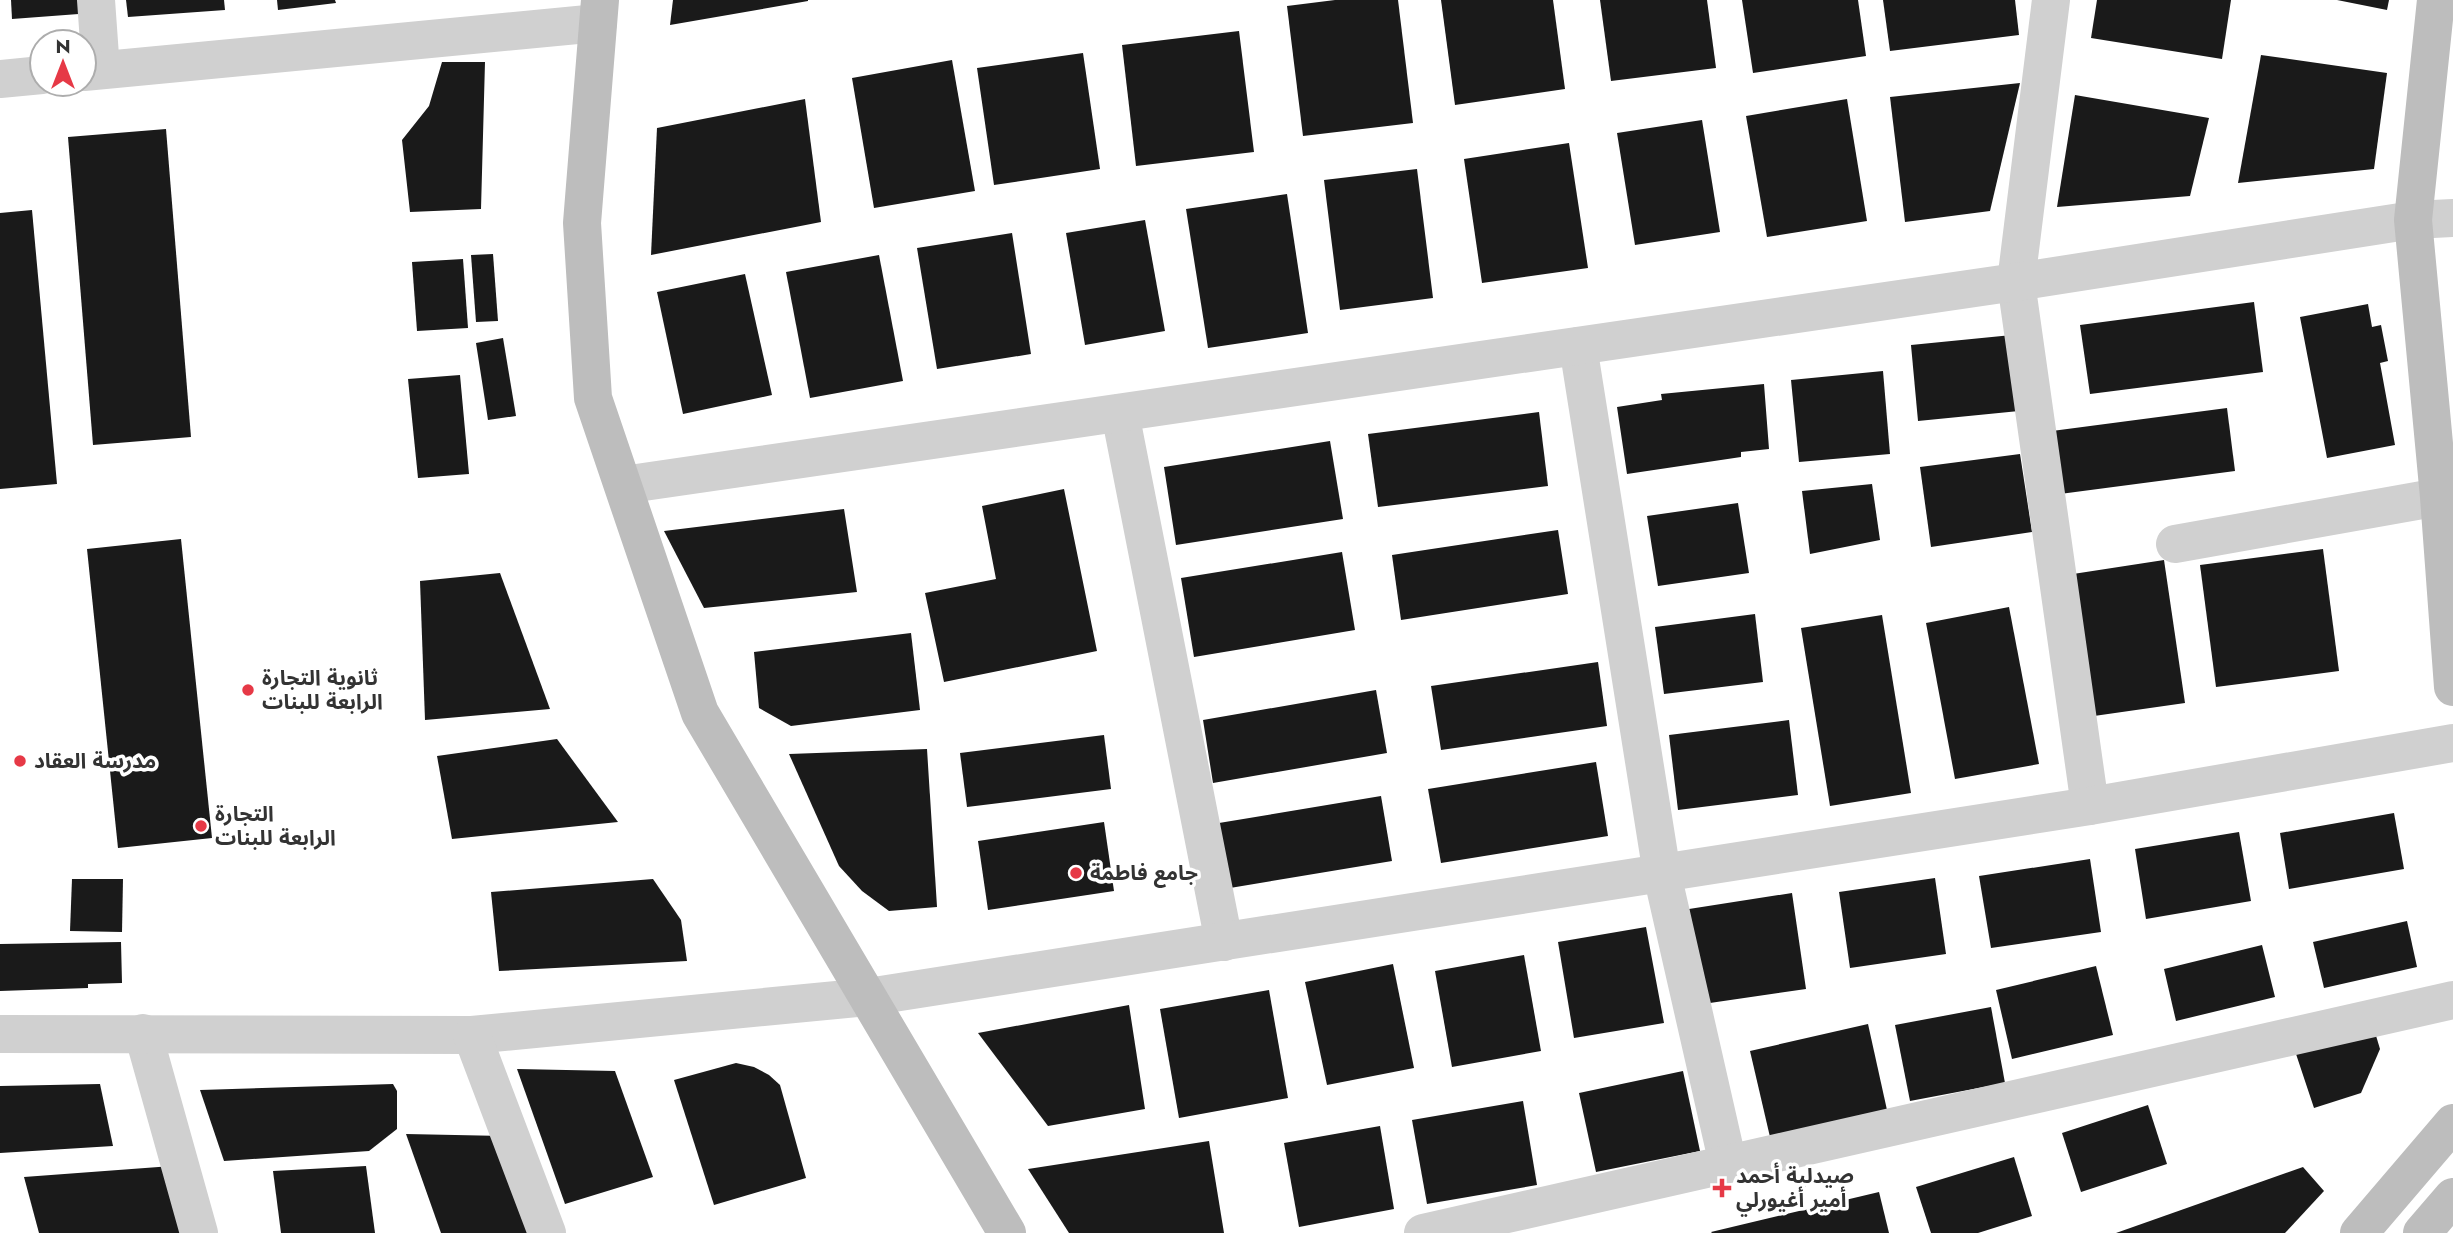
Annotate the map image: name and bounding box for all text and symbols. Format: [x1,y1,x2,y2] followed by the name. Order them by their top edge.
[28,28,98,98] north arrow
[55,33,71,60] text: N
[262,663,383,717] place label: ثانوية التجارة الرابعة للبنات
[240,682,256,698] marker: ثانوية التجارة الرابعة للبنات
[34,746,156,776] place label: مدرسة العقاد
[12,753,28,769] marker: مدرسة العقاد
[215,799,336,853] place label: التجارة الرابعة للبنات
[193,818,209,834] marker: التجارة الرابعة للبنات
[1090,858,1198,888] place label: جامع فاطمة
[1068,865,1084,881] marker: جامع فاطمة
[1736,1161,1854,1217] place label: صيدلية أحمد أمير أغيورلي
[1714,1180,1730,1196] marker: صيدلية أحمد أمير أغيورلي

